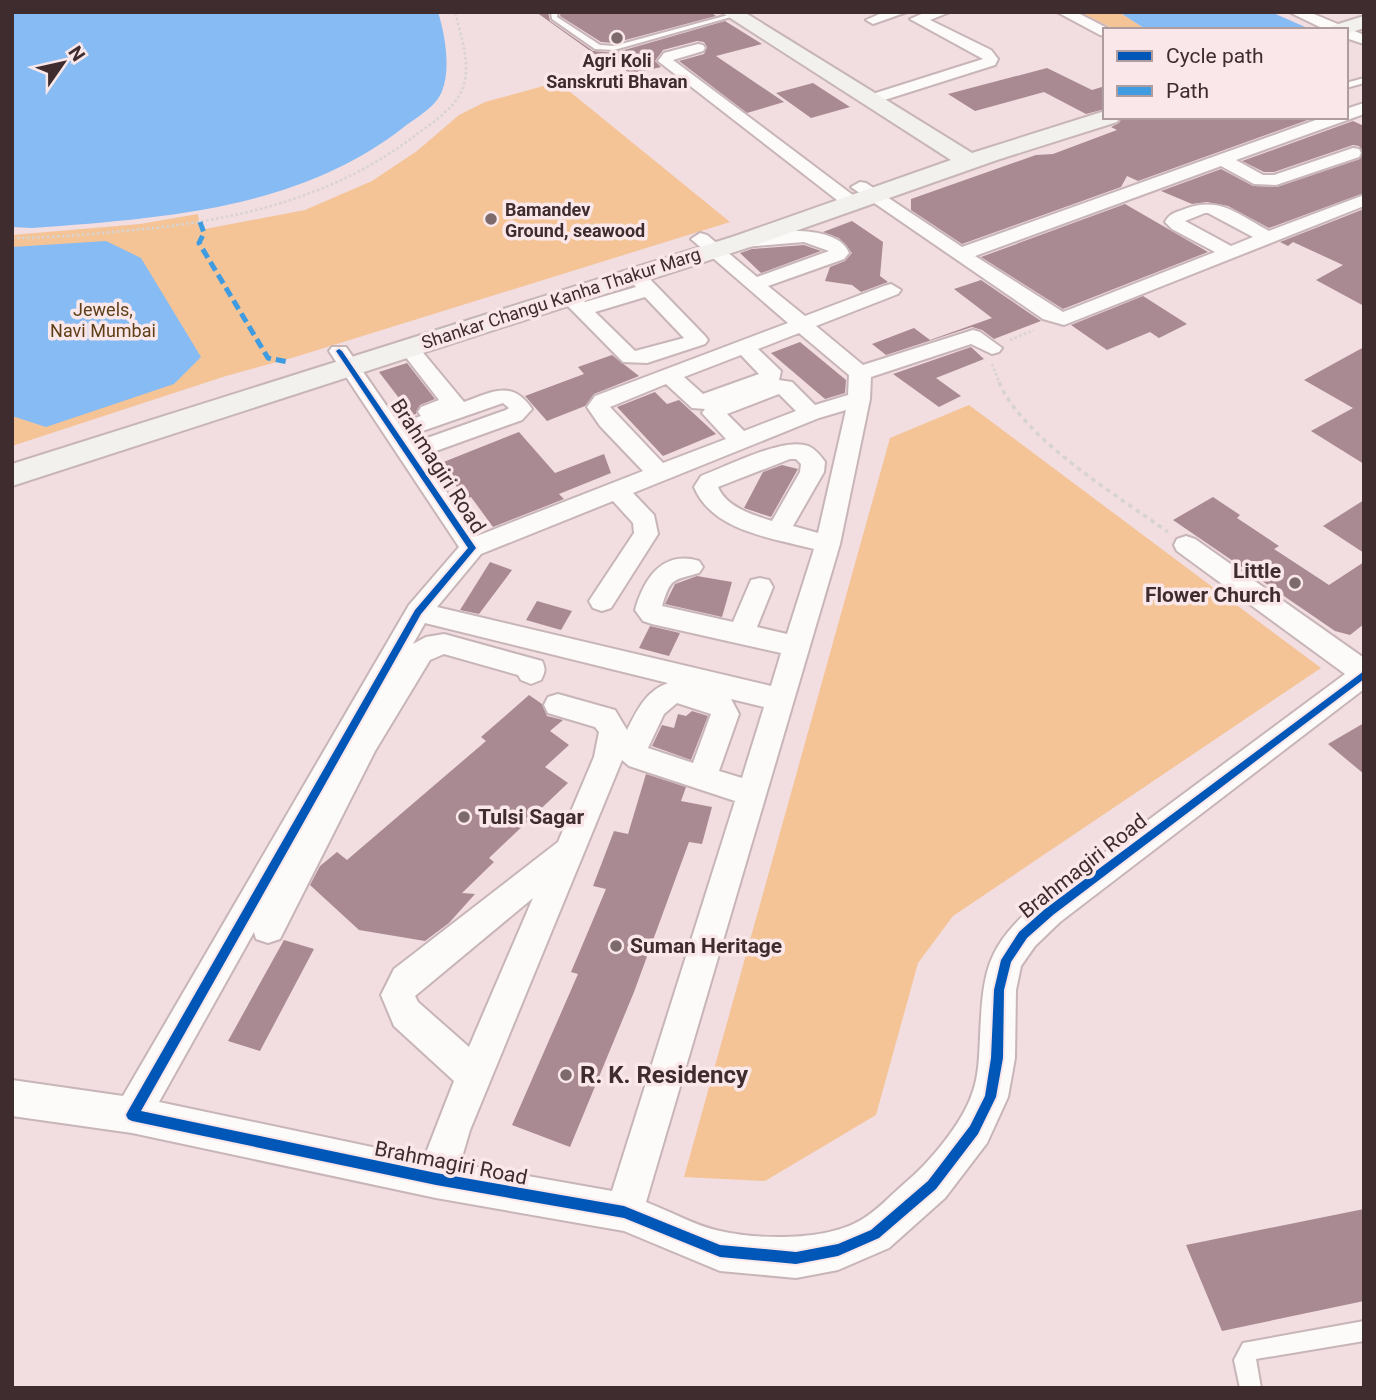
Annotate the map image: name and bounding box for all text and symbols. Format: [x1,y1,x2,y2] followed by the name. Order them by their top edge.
[28,28,98,98] north arrow
[1103,28,1348,119] legend
[609,30,625,46] marker: Agri Koli Sanskruti Bhavan
[63,42,90,66] text: N
[1166,44,1264,68] text: Cycle path
[546,50,688,92] place label: Agri Koli Sanskruti Bhavan
[1166,79,1209,103] text: Path
[505,199,645,241] place label: Bamandev Ground, seawood
[483,211,499,227] marker: Bamandev Ground, seawood
[419,243,703,353] street label: Shankar Changu Kanha Thakur Marg
[50,299,156,341] park label: Jewels, Navi Mumbai
[386,394,490,538] street label: Brahmagiri Road
[1145,559,1281,607] place label: Little Flower Church
[1287,575,1303,591] marker: Little Flower Church
[478,805,585,829] place label: Tulsi Sagar
[456,809,472,825] marker: Tulsi Sagar
[1014,809,1152,923] street label: Brahmagiri Road
[630,934,782,958] place label: Suman Heritage
[608,938,624,954] marker: Suman Heritage
[580,1061,749,1089] place label: R. K. Residency
[558,1067,574,1083] marker: R. K. Residency
[373,1136,529,1190] street label: Brahmagiri Road

